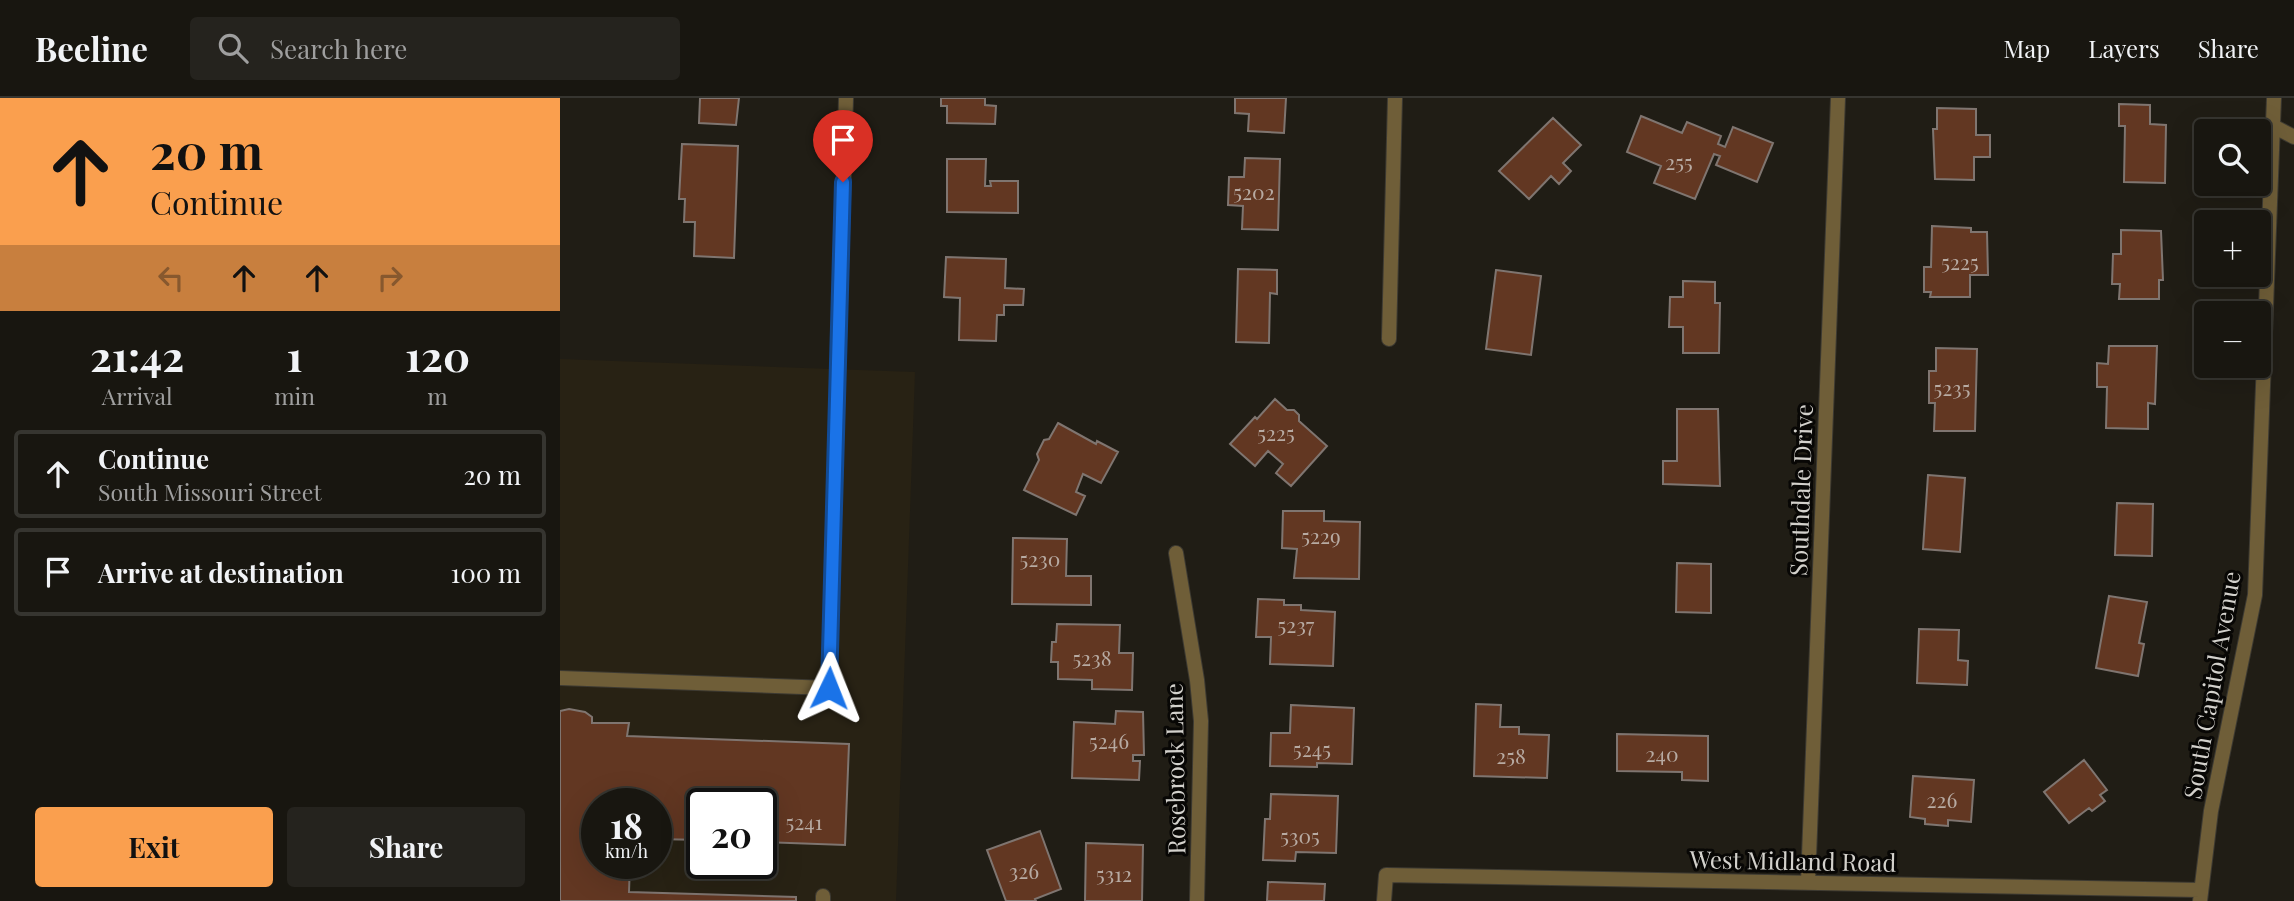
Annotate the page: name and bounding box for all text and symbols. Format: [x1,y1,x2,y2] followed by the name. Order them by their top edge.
[190,17,680,80] search box
[35,26,148,70] text: Beeline
[214,29,252,67] icon: search
[270,31,407,66] text: Search here
[2004,32,2050,64] text: Map
[2088,32,2160,64] text: Layers
[2198,32,2259,64] text: Share
[813,110,873,182] pin
[150,117,263,182] text: 20 m
[2194,119,2271,378] map controls
[2194,119,2271,196] button: search
[824,121,862,159] icon: arrive
[35,126,126,217] icon: ahead
[1665,147,1693,175] house number: 255
[1233,177,1275,205] house number: 5202
[150,180,283,223] text: Continue
[2194,210,2271,287] button: +
[1941,247,1979,275] house number: 5225
[152,259,190,297] icon: left
[225,259,263,297] icon: ahead
[298,259,336,297] icon: ahead
[371,259,409,297] icon: right
[2194,301,2271,378] button: −
[90,327,184,383] text: 21:42
[287,327,303,383] text: 1
[405,327,470,383] text: 120
[1934,373,1970,401] house number: 5235
[102,380,173,411] text: Arrival
[274,380,315,411] text: min
[427,380,448,411] text: m
[1781,403,1819,577] street label: Southdale Drive
[1257,418,1295,446] house number: 5225
[98,441,209,476] text: Continue
[39,455,77,493] icon: ahead
[463,457,521,492] text: 20 m
[98,476,322,507] text: South Missouri Street
[1301,521,1341,549] house number: 5229
[1020,544,1060,572] house number: 5230
[39,553,77,591] icon: arrive
[98,555,344,590] text: Arrive at destination
[451,555,521,590] text: 100 m
[2175,569,2247,801] street label: South Capitol Avenue
[1278,610,1315,638] house number: 5237
[1072,643,1112,671] house number: 5238
[792,651,866,725] position arrow
[1157,683,1191,855] street label: Rosebrock Lane
[1089,726,1129,754] house number: 5246
[1293,734,1331,762] house number: 5245
[1645,739,1679,767] house number: 240
[1496,741,1526,769] house number: 258
[1927,785,1958,813] house number: 226
[686,788,777,879] speed limit sign: 20
[610,801,643,848] text: 18
[35,807,273,887] button: Exit
[287,807,525,887] button: Share
[786,807,823,835] house number: 5241
[1280,821,1320,849] house number: 5305
[605,839,648,863] text: km/h
[1688,842,1897,878] street label: West Midland Road
[1009,856,1039,884] house number: 326
[1096,859,1132,887] house number: 5312

